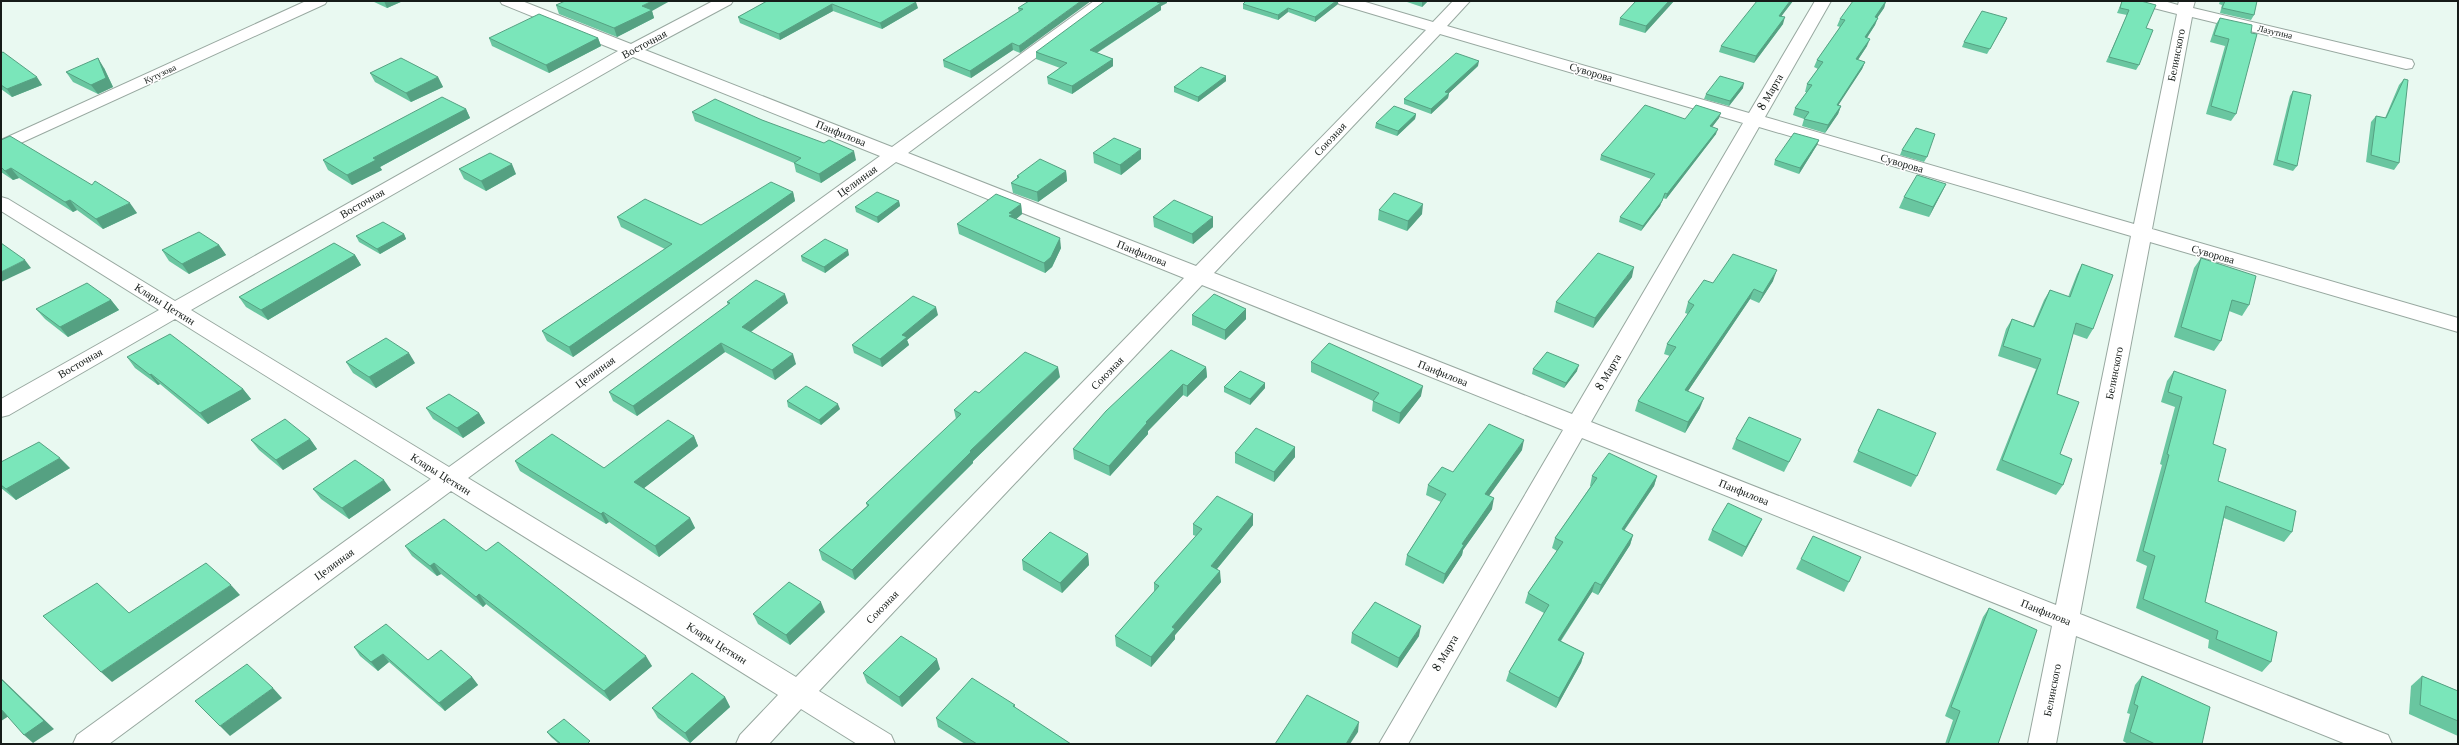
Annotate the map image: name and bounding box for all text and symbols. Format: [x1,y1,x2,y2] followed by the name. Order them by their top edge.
[2257,22,2294,41] street label: Лазутина
[619,26,669,62] street label: Восточная
[2164,27,2188,83] street label: Белинского
[1568,59,1614,85] street label: Суворова
[142,61,178,86] street label: Кутузова
[1754,71,1786,113] street label: 8 Марта
[814,117,868,149] street label: Панфилова
[1311,119,1349,159] street label: Союзная
[1879,150,1925,176] street label: Суворова
[834,162,880,200] street label: Целинная
[337,185,387,221] street label: Восточная
[1115,237,1169,269] street label: Панфилова
[2190,241,2236,267] street label: Суворова
[132,280,198,328] street label: Клары Цеткин
[55,345,105,381] street label: Восточная
[2102,345,2126,401] street label: Белинского
[1592,351,1624,393] street label: 8 Марта
[572,353,618,391] street label: Целинная
[1088,353,1126,393] street label: Союзная
[1416,357,1470,389] street label: Панфилова
[408,450,474,498] street label: Клары Цеткин
[1717,476,1771,508] street label: Панфилова
[311,545,357,583] street label: Целинная
[863,587,901,627] street label: Союзная
[2019,596,2073,628] street label: Панфилова
[684,619,750,667] street label: Клары Цеткин
[1429,632,1461,674] street label: 8 Марта
[2040,662,2064,718] street label: Белинского

